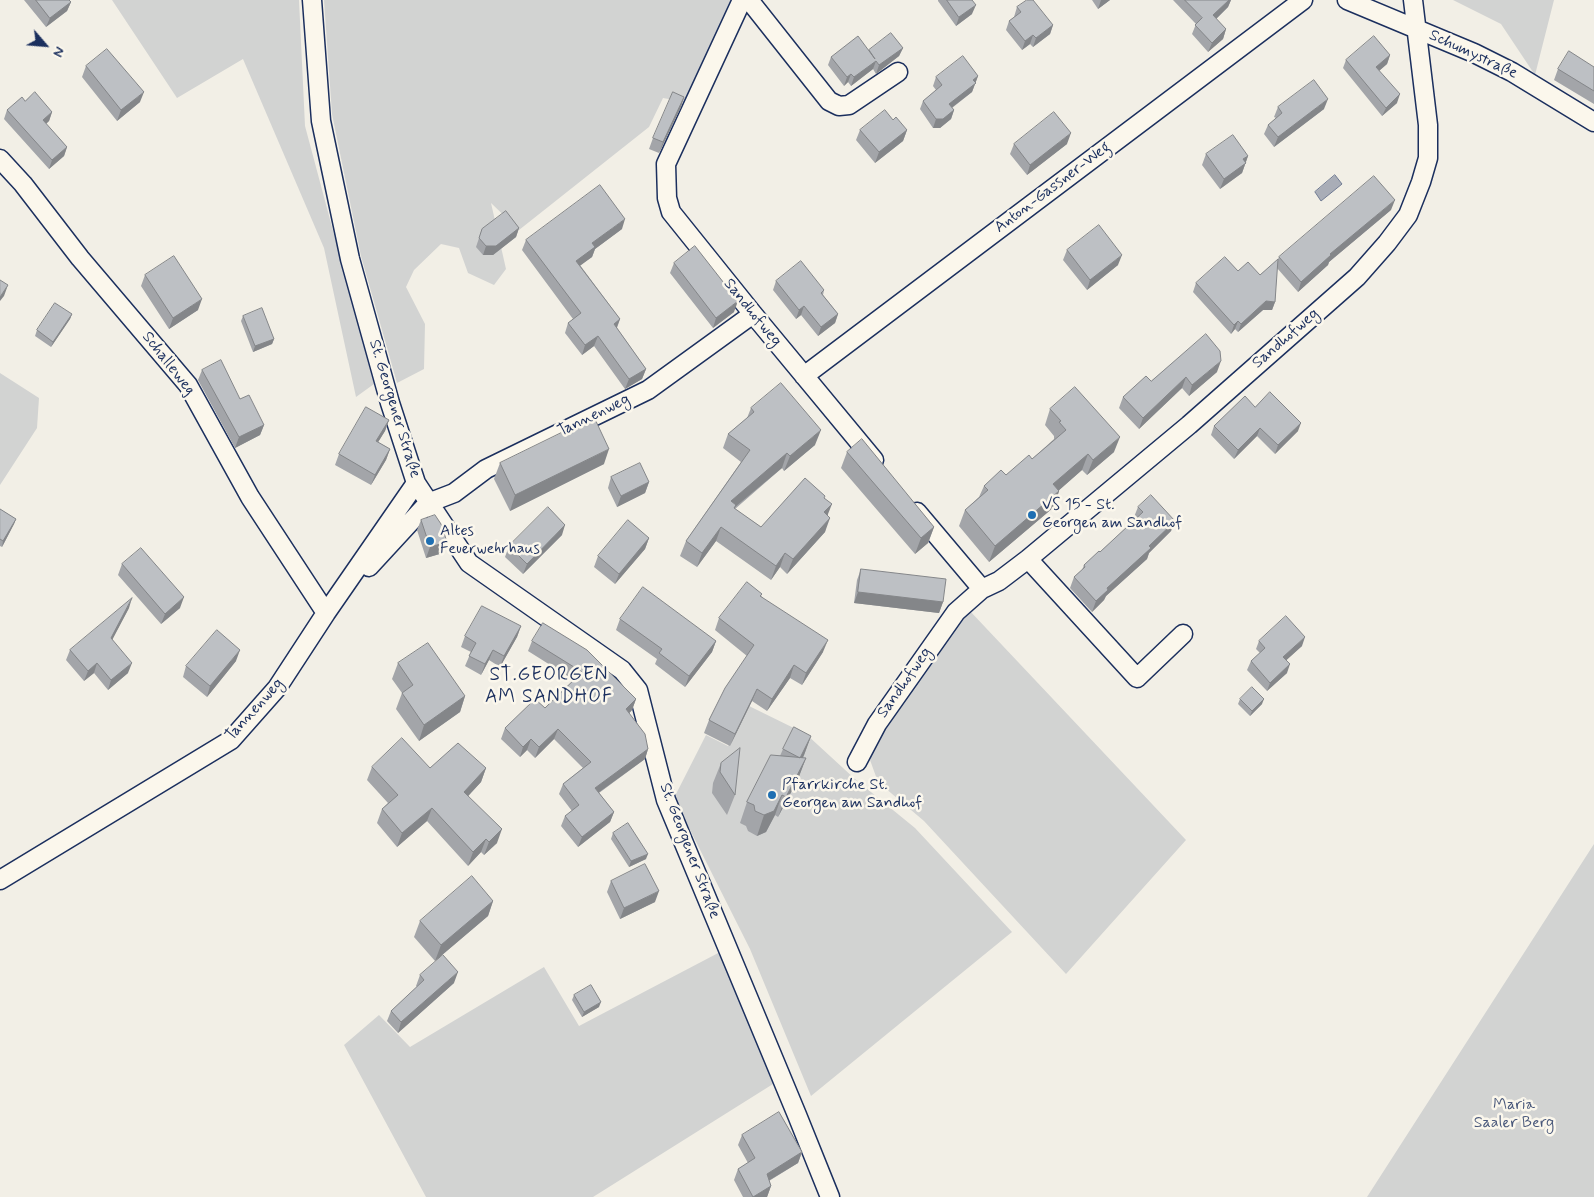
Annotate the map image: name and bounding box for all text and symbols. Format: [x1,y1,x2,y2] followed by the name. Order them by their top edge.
[20,20,70,70] north arrow
[1426,26,1520,84] street label: Schumystraße
[48,44,69,60] text: N
[991,138,1115,238] street label: Anton-Gassner-Weg
[719,275,785,351] street label: Sandhofweg
[1249,305,1323,373] street label: Sandhofweg
[137,328,199,400] street label: Schalleweg
[364,338,424,480] street label: St. Georgener Straße
[555,390,633,442] street label: Tannenweg
[1042,496,1182,534] place label: VS 15 - St. Georgen am Sandhof
[1026,509,1038,521] marker: VS 15 - St. Georgen am Sandhof
[440,522,540,560] place label: Altes Feuerwehrhaus
[424,535,436,547] marker: Altes Feuerwehrhaus
[874,644,936,722] street label: Sandhofweg
[483,665,615,709] district label: ST.GEORGEN AM SANDHOF
[222,675,288,745] street label: Tannenweg
[782,776,922,814] place label: Pfarrkirche St. Georgen am Sandhof
[654,781,724,921] street label: St. Georgener Straße
[766,789,778,801] marker: Pfarrkirche St. Georgen am Sandhof
[1474,1096,1554,1134] park label: Maria Saaler Berg

